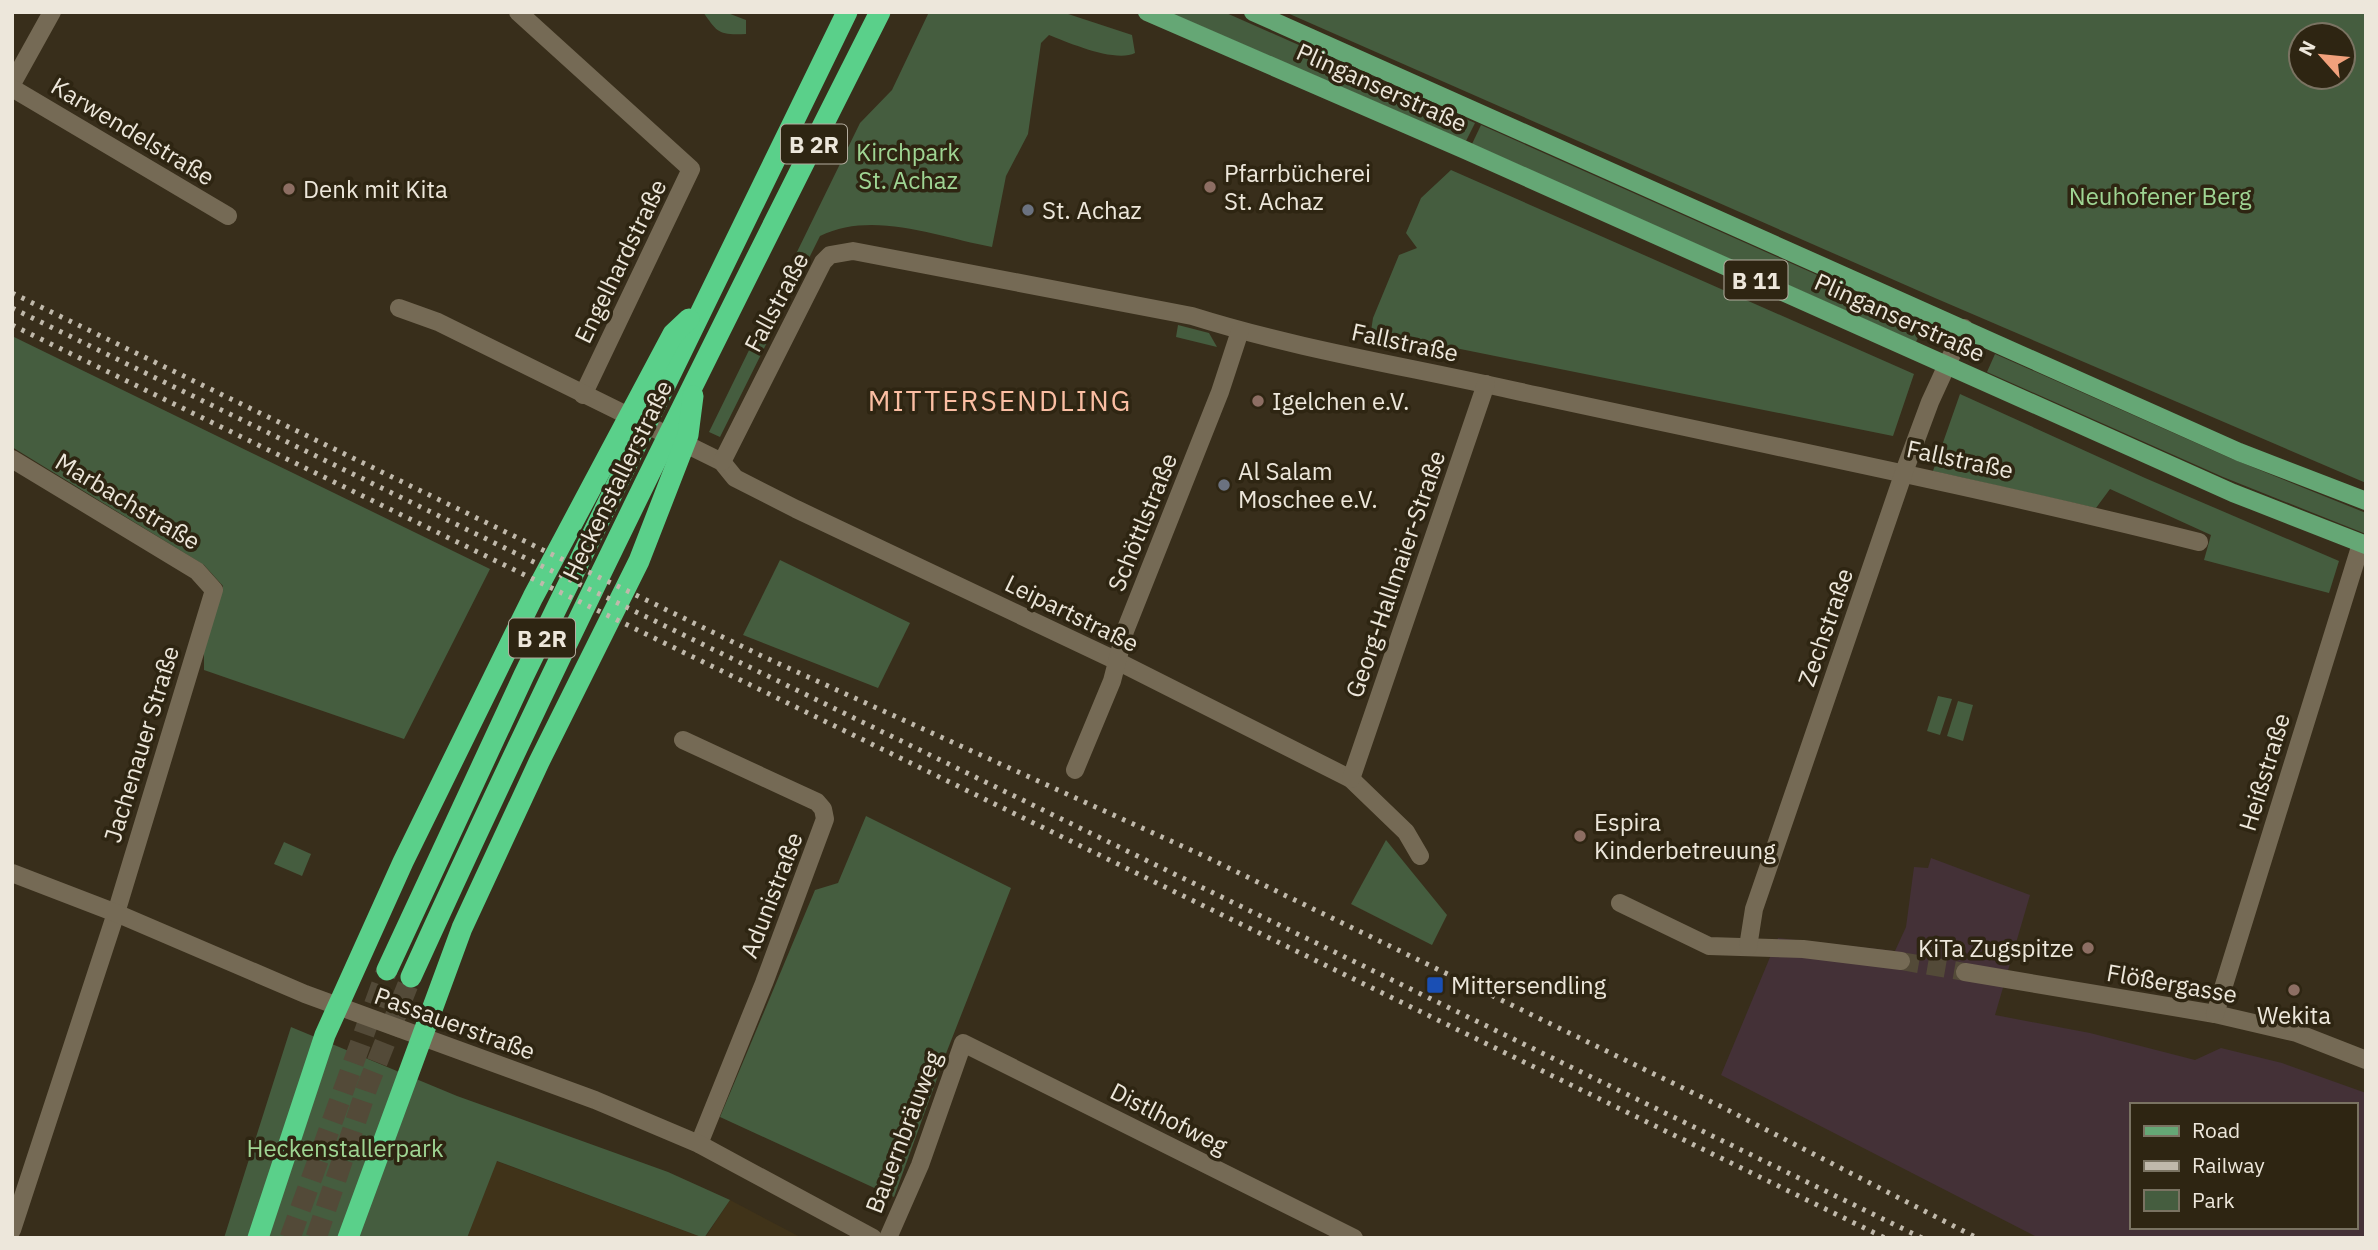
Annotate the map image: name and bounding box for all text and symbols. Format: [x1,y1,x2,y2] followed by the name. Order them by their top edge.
[2287,21,2357,91] north arrow
[1292,35,1472,139] street label: Plinganserstraße
[2293,37,2321,60] text: N
[45,70,221,192] street label: Karwendelstraße
[781,125,847,164] road number: B 2R
[856,136,960,196] park label: Kirchpark St. Achaz
[1224,157,1371,217] place label: Pfarrbücherei St. Achaz
[303,173,448,205] place label: Denk mit Kita
[566,174,674,348] street label: Engelhardstraße
[1202,179,1218,195] marker: Pfarrbücherei St. Achaz
[2069,180,2252,212] park label: Neuhofener Berg
[281,181,297,197] marker: Denk mit Kita
[1042,194,1142,226] place label: St. Achaz
[1020,202,1036,218] marker: St. Achaz
[736,247,816,357] street label: Fallstraße
[1724,260,1788,300] road number: B 11
[1810,265,1990,369] street label: Plinganserstraße
[1349,315,1461,369] street label: Fallstraße
[555,375,679,585] street label: Heckenstallerstraße
[868,382,1132,419] district label: MITTERSENDLING
[1272,385,1410,417] place label: Igelchen e.V.
[1250,393,1266,409] marker: Igelchen e.V.
[1904,432,2016,486] street label: Fallstraße
[50,445,206,557] street label: Marbachstraße
[1338,446,1452,702] street label: Georg-Hallmaier-Straße
[1100,448,1184,596] street label: Schöttlstraße
[1238,455,1378,515] place label: Al Salam Moschee e.V.
[1216,477,1232,493] marker: Al Salam Moschee e.V.
[1790,564,1860,690] street label: Zechstraße
[1000,567,1144,659] street label: Leipartstraße
[509,618,575,658] road number: B 2R
[96,642,186,846] street label: Jachenauer Straße
[2231,709,2297,835] street label: Heißstraße
[1594,806,1776,866] place label: Espira Kinderbetreuung
[732,827,810,963] street label: Adunistraße
[1572,828,1588,844] marker: Espira Kinderbetreuung
[1918,932,2074,964] place label: KiTa Zugspitze
[2080,940,2096,956] marker: KiTa Zugspitze
[2104,956,2240,1010] street label: Flößergasse
[1451,969,1607,1001] place label: Mittersendling
[1425,975,1445,995] marker: Mittersendling
[370,979,540,1067] street label: Passauerstraße
[2286,982,2302,998] marker: Wekita
[2257,999,2331,1031] place label: Wekita
[857,1046,949,1218] street label: Bauernbräuweg
[1105,1075,1233,1161] street label: Distlhofweg
[2130,1103,2357,1229] legend
[2192,1116,2240,1144] text: Road
[246,1132,444,1164] park label: Heckenstallerpark
[2192,1151,2265,1179] text: Railway
[2192,1186,2235,1214] text: Park

